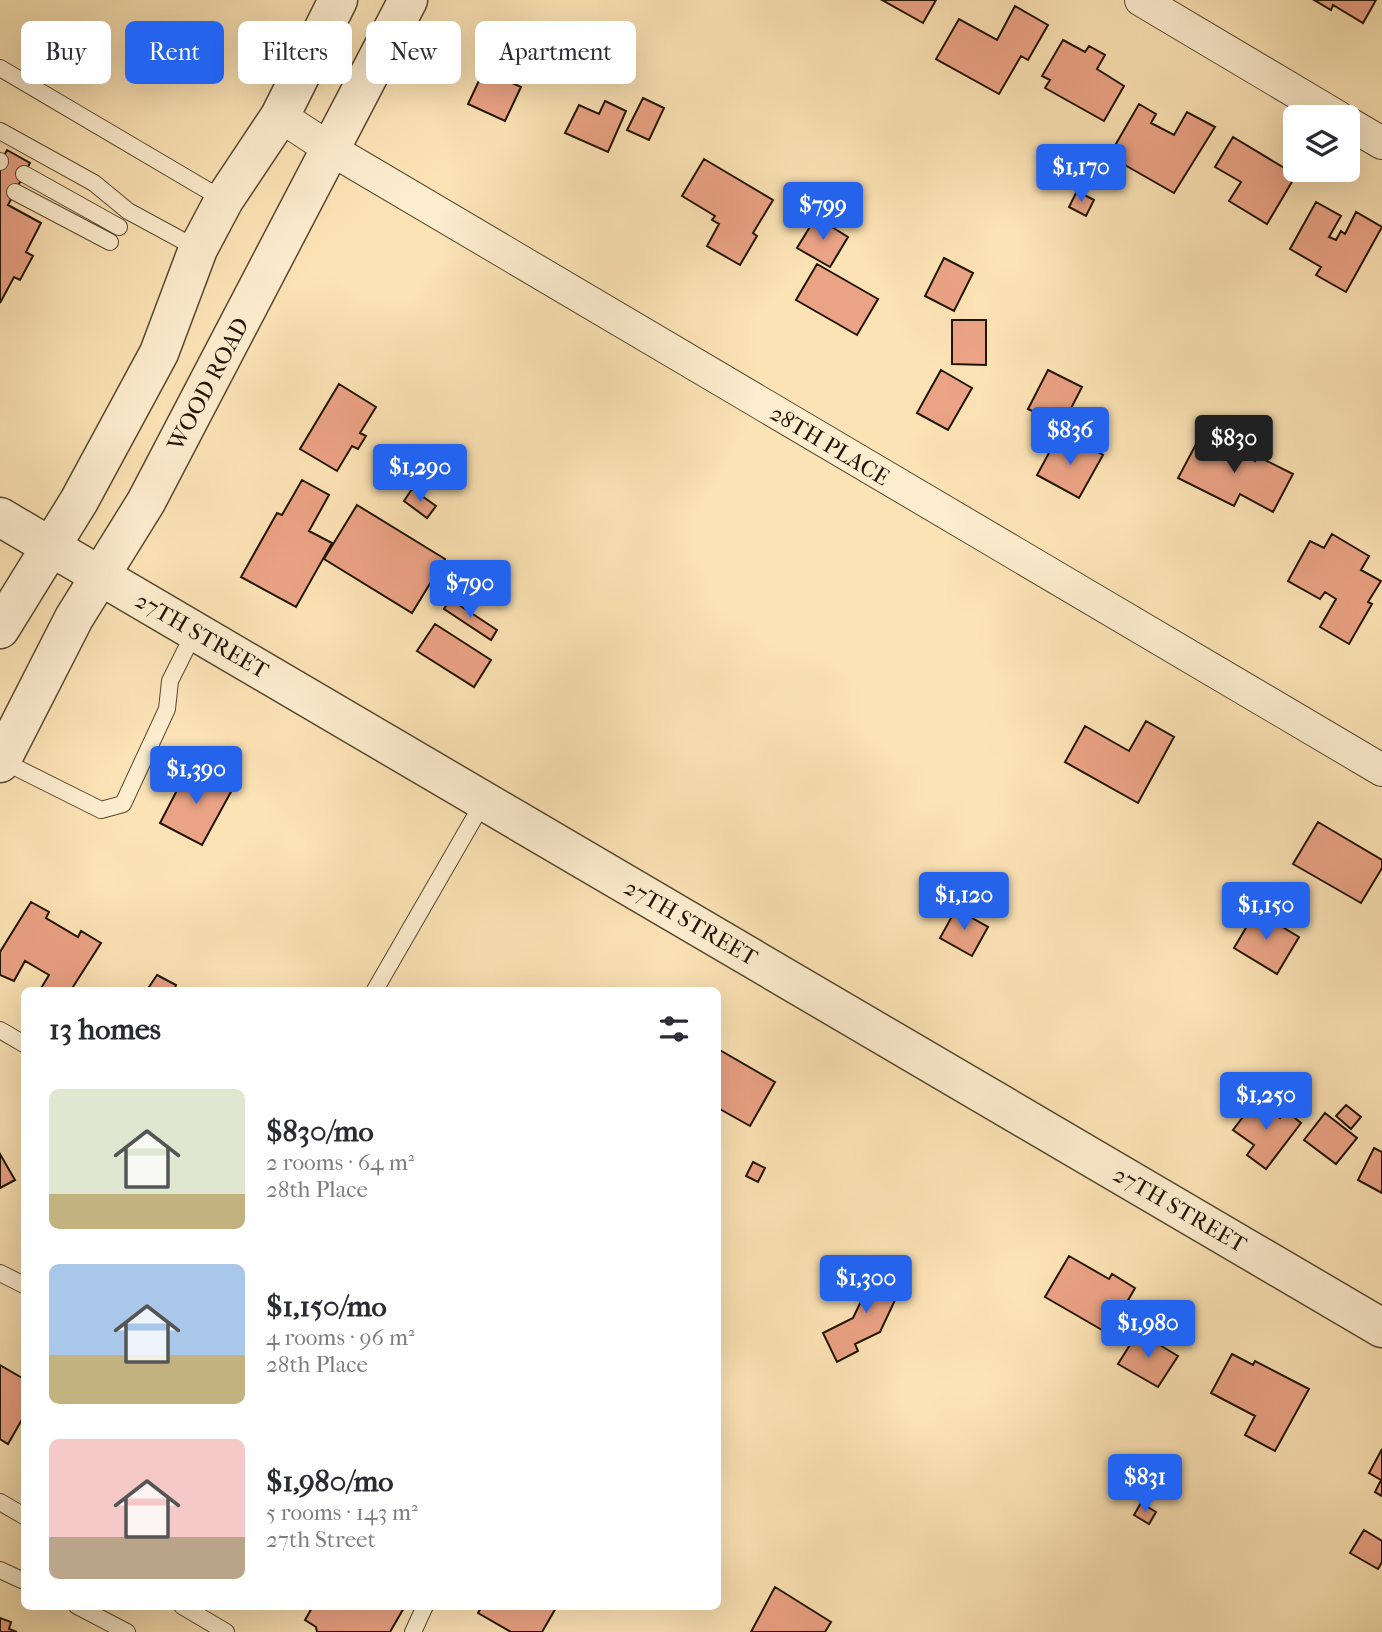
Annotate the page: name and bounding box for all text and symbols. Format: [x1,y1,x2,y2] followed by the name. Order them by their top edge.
[21,21,111,84] chip: Buy
[125,21,224,84] chip: Rent
[238,21,352,84] chip: Filters
[366,21,461,84] chip: New
[475,21,636,84] chip: Apartment
[1283,105,1360,182] map controls
[1283,105,1360,182] button: layers
[1024,144,1138,204] pin: $1,170
[1052,153,1110,180] text: $1,170
[782,182,864,242] pin: $799
[799,191,847,218] text: $799
[162,313,255,456] street label: WOOD ROAD
[765,399,894,491] street label: 28TH PLACE
[1029,407,1111,467] pin: $836
[1047,416,1093,443] text: $836
[1193,416,1275,475] pin: $830
[1211,424,1257,451] text: $830
[363,444,477,504] pin: $1,290
[389,453,451,480] text: $1,290
[429,560,511,620] pin: $790
[446,569,494,596] text: $790
[130,586,274,685] street label: 27TH STREET
[139,746,253,806] pin: $1,390
[166,755,226,782] text: $1,390
[907,872,1021,932] pin: $1,120
[619,873,763,972] street label: 27TH STREET
[935,881,993,908] text: $1,120
[1209,883,1323,942] pin: $1,150
[1238,891,1294,918] text: $1,150
[655,1010,693,1048] icon: filters
[49,1012,161,1047] text: 13 homes
[1209,1072,1323,1132] pin: $1,250
[1236,1081,1296,1108] text: $1,250
[266,1114,374,1149] text: $830/mo
[105,1117,189,1201] icon: home
[266,1149,414,1176] text: 2 rooms · 64 m²
[1108,1160,1252,1259] street label: 27TH STREET
[266,1176,368,1203] text: 28th Place
[809,1256,923,1315] pin: $1,300
[836,1264,896,1291] text: $1,300
[266,1289,387,1324] text: $1,150/mo
[105,1292,189,1376] icon: home
[1091,1300,1205,1360] pin: $1,980
[1117,1309,1179,1336] text: $1,980
[266,1324,415,1351] text: 4 rooms · 96 m²
[266,1351,368,1378] text: 28th Place
[1104,1454,1186,1514] pin: $831
[1124,1463,1166,1490] text: $831
[266,1464,394,1499] text: $1,980/mo
[105,1467,189,1551] icon: home
[266,1499,418,1526] text: 5 rooms · 143 m²
[266,1526,376,1553] text: 27th Street

